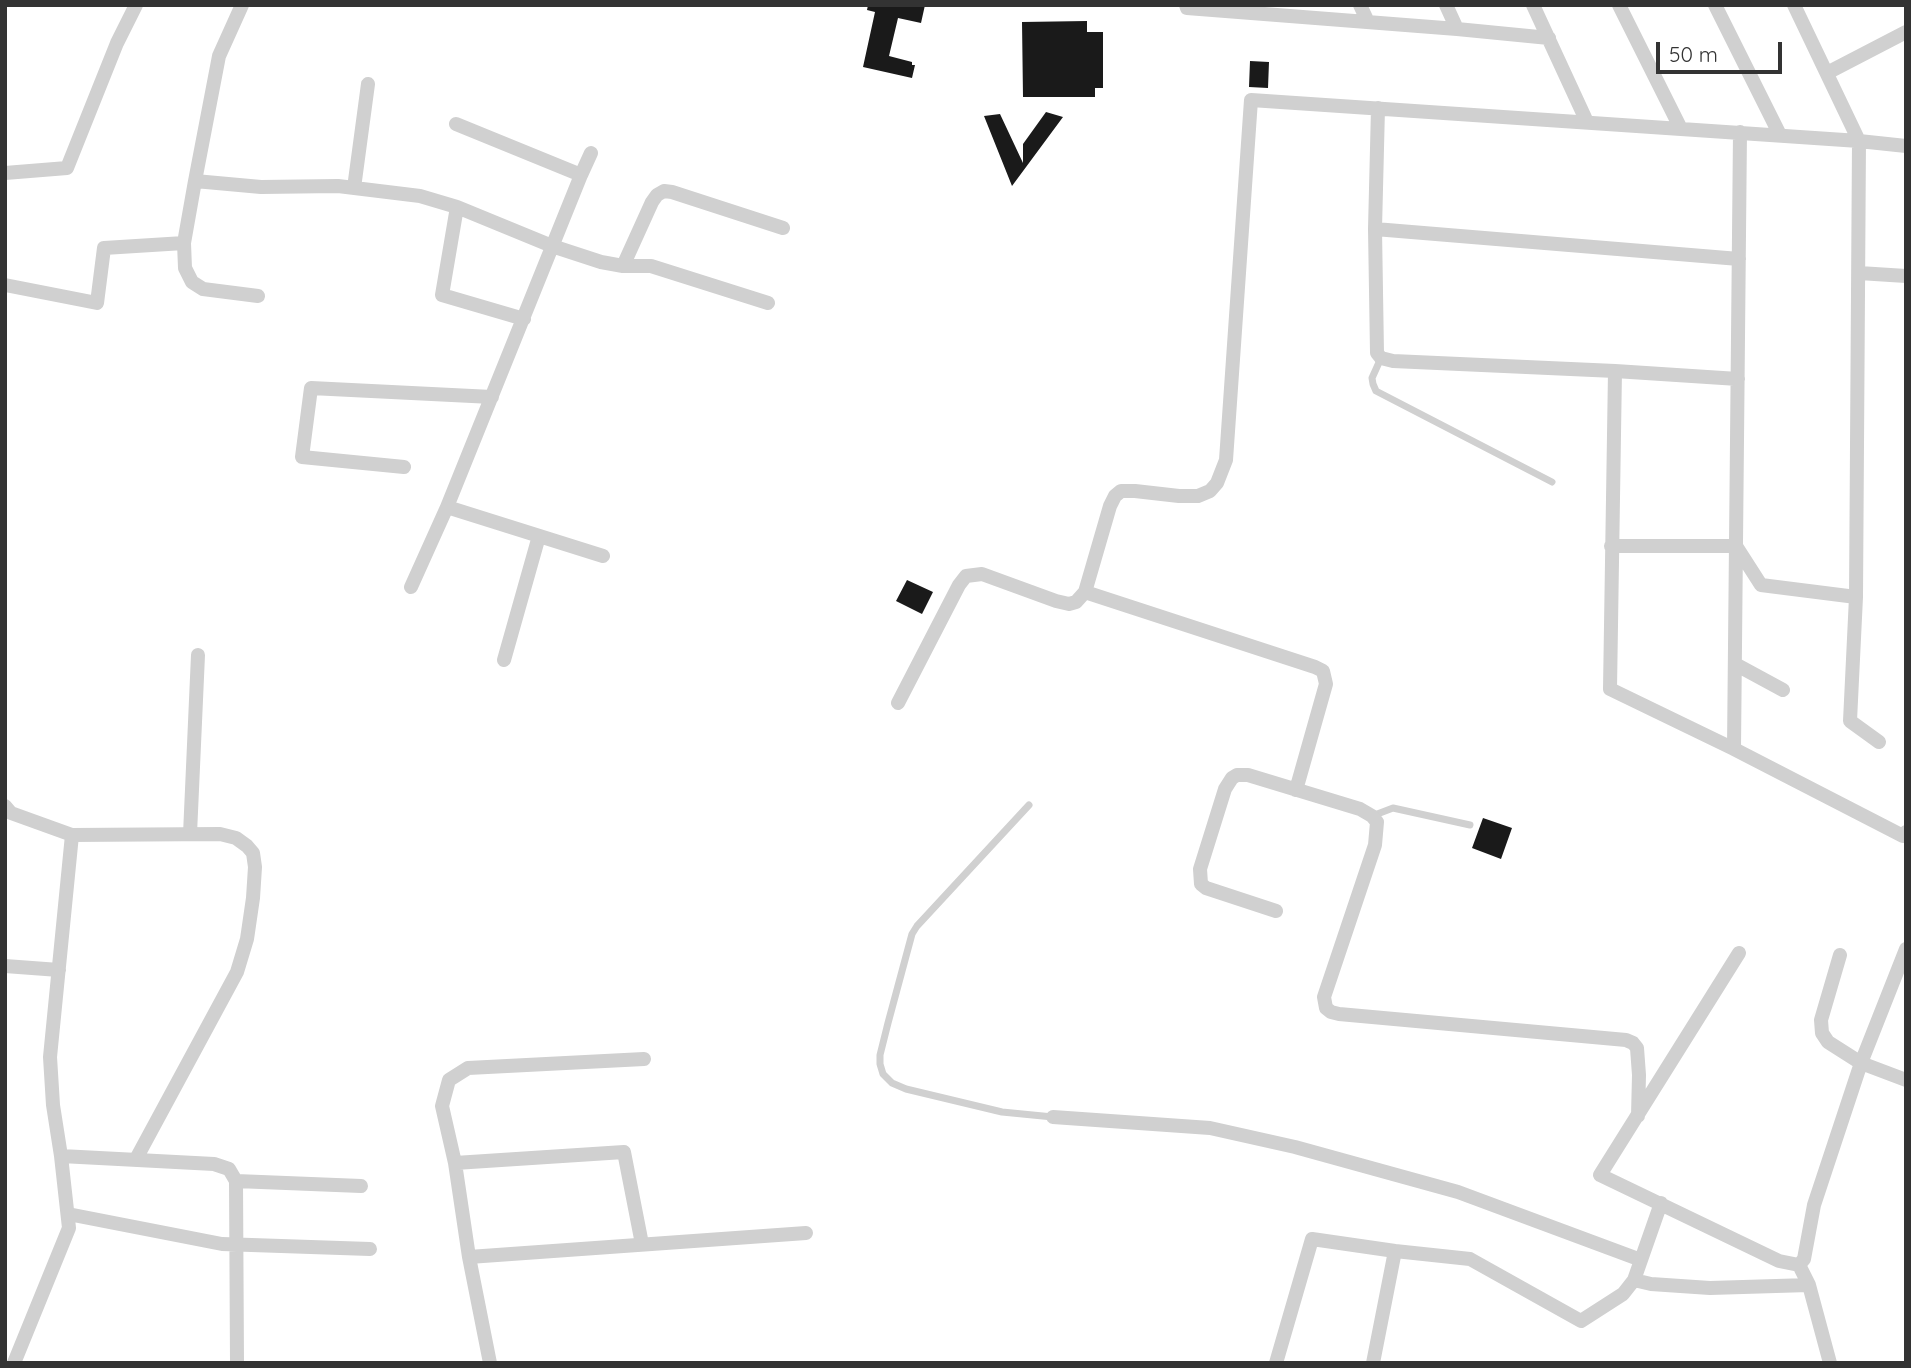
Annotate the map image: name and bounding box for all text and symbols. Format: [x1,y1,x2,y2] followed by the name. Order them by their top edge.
[1659,28,1785,72] scale bar
[1669,41,1718,67] text: 50 m

